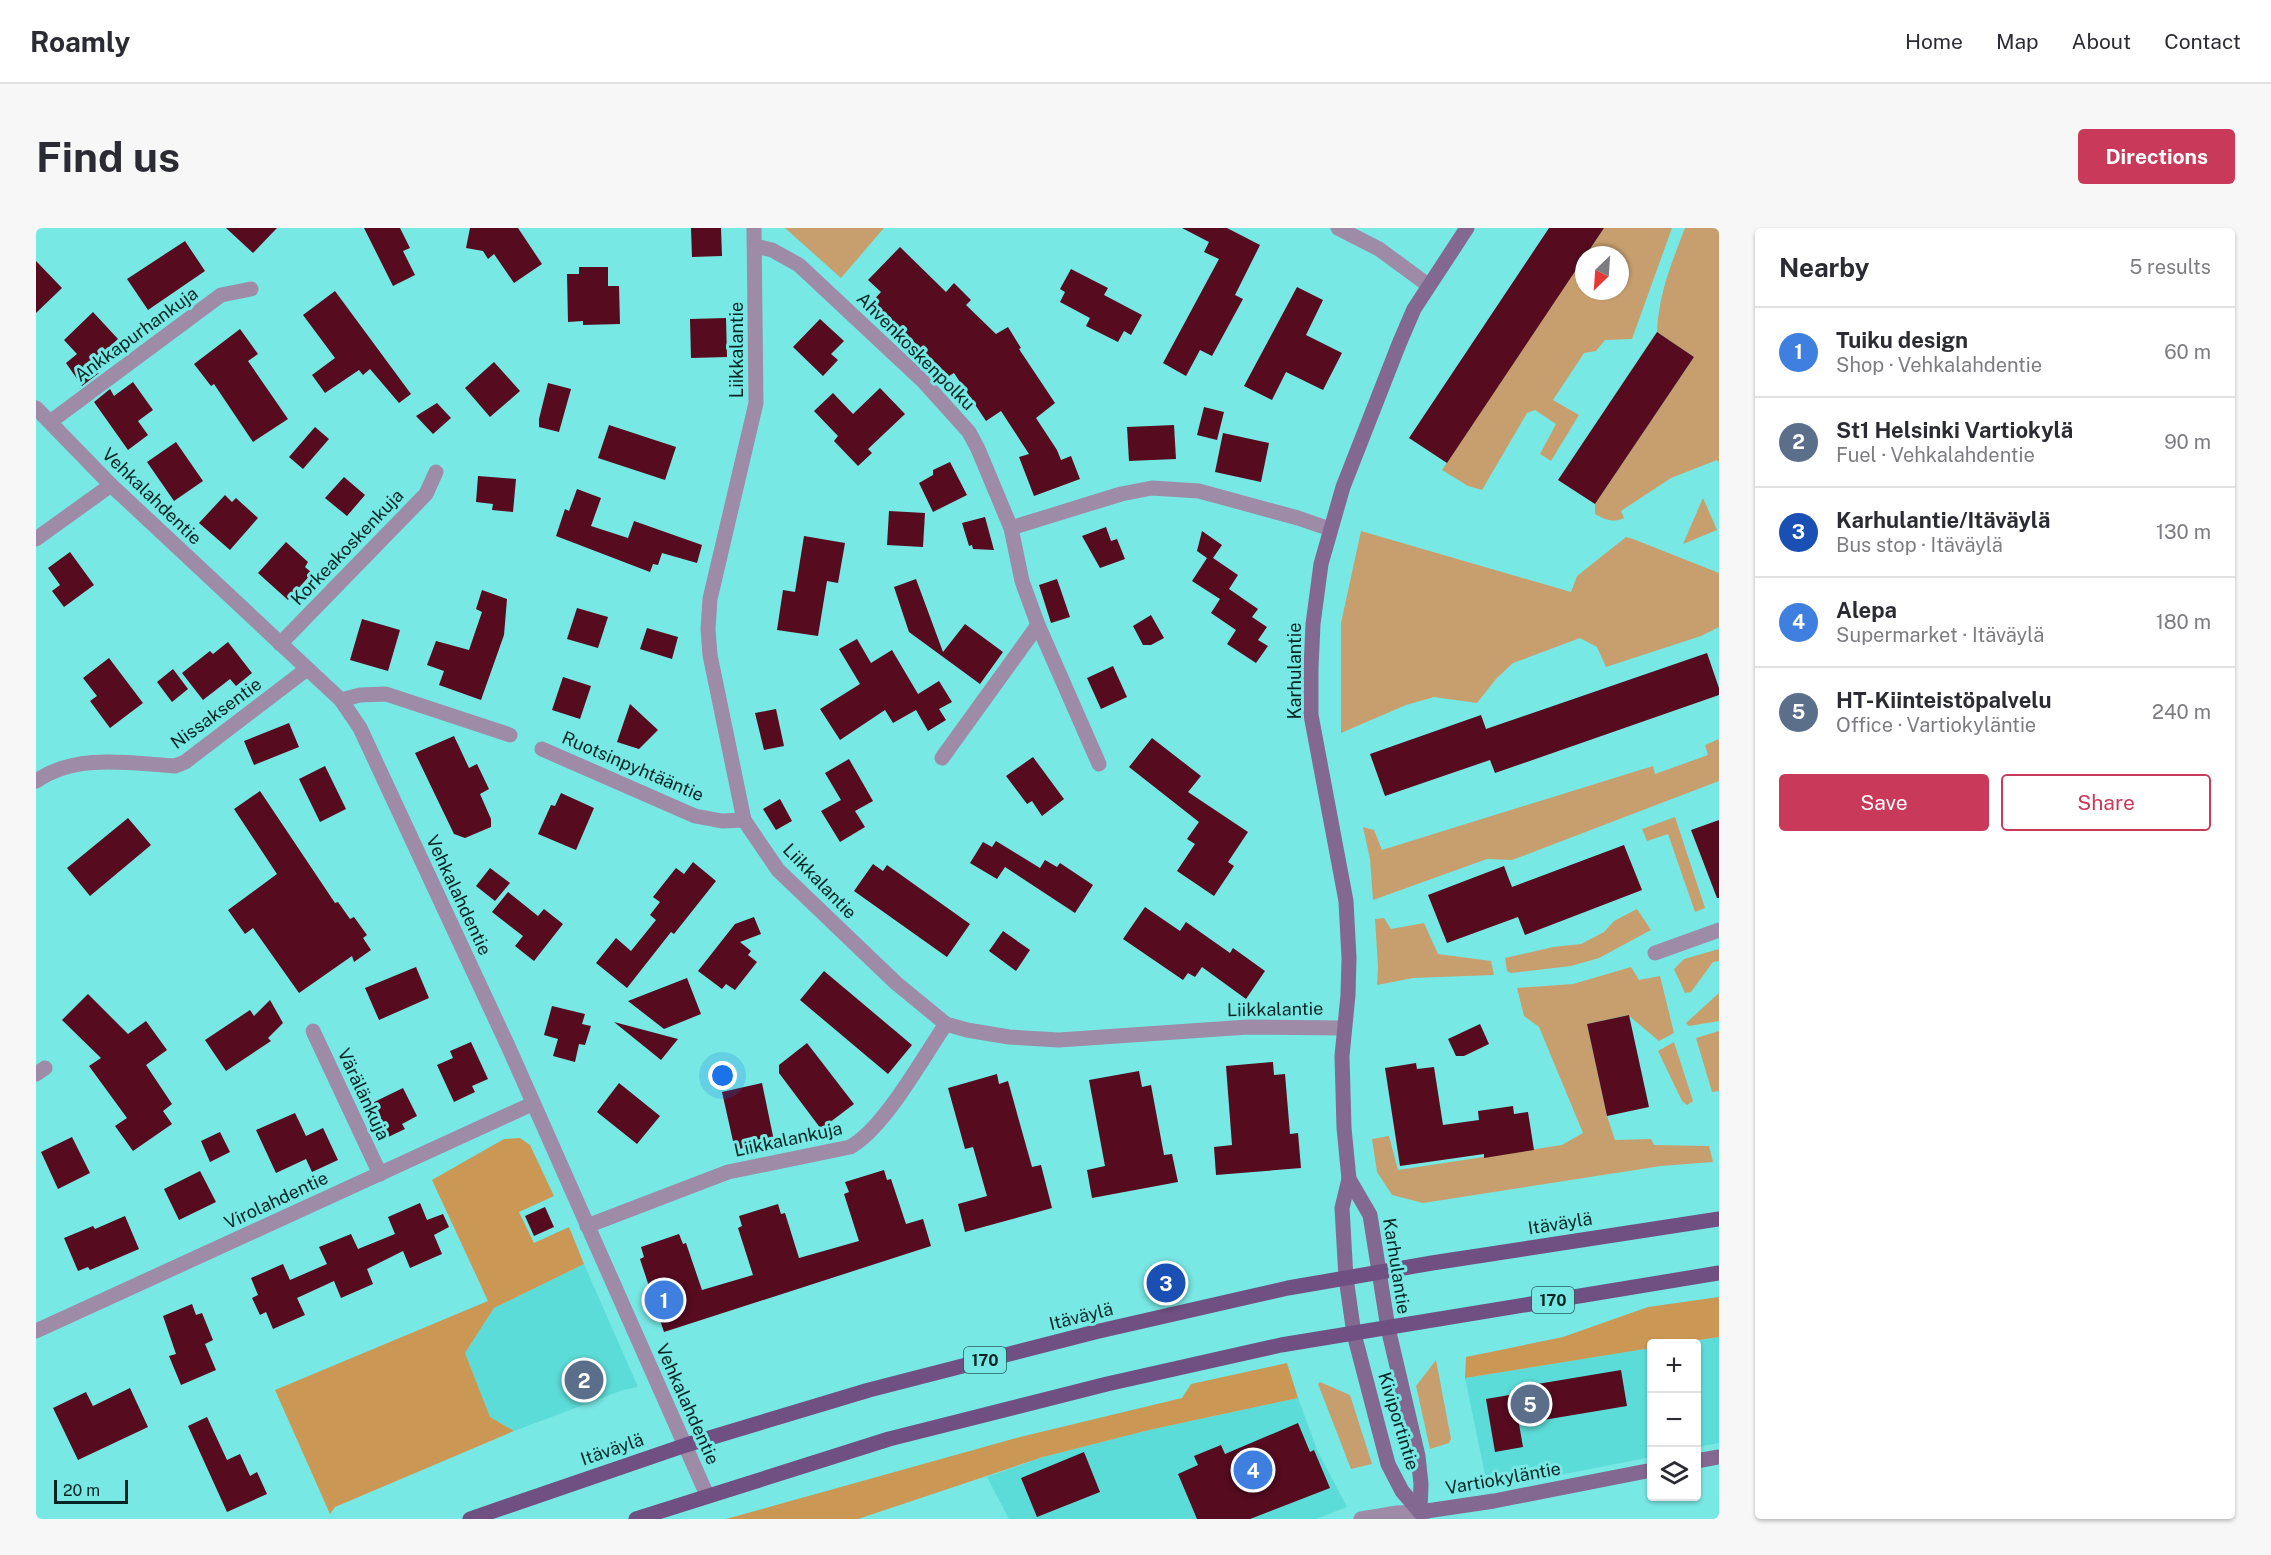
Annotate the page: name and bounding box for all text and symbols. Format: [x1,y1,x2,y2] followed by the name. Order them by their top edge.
[30,25,130,58] text: Roamly
[1905,29,1963,54] text: Home
[1996,29,2039,54] text: Map
[2072,29,2131,54] text: About
[2164,29,2241,54] text: Contact
[2078,129,2235,184] button: Directions
[36,132,180,181] text: Find us
[1575,246,1629,300] north arrow
[1779,252,1869,283] text: Nearby
[2129,255,2211,279] text: 5 results
[70,282,202,386] street label: Ankkapurhankuja
[853,288,979,414] street label: Ahvenkoskenpolku
[726,302,747,398] street label: Liikkalantie
[1836,327,1968,353] text: Tuiku design
[1794,340,1803,364] text: 1
[2164,340,2211,364] text: 60 m
[1836,353,2042,377] text: Shop · Vehkalahdentie
[1836,417,2073,443] text: St1 Helsinki Vartiokylä
[1792,430,1805,454] text: 2
[2164,430,2211,454] text: 90 m
[98,443,206,549] street label: Vehkalahdentie
[1836,443,2035,467] text: Fuel · Vehkalahdentie
[286,485,408,609] street label: Korkeakoskenkuja
[1836,507,2050,533] text: Karhulantie/Itäväylä
[1792,520,1805,544] text: 3
[2156,520,2211,544] text: 130 m
[1836,533,2003,557] text: Bus stop · Itäväylä
[1836,597,1897,623] text: Alepa
[1792,610,1805,634] text: 4
[2156,610,2211,634] text: 180 m
[1284,622,1305,720] street label: Karhulantie
[1836,623,2044,647] text: Supermarket · Itäväylä
[167,673,265,753] street label: Nissaksentie
[1836,687,2052,713] text: HT-Kiinteistöpalvelu
[1792,700,1805,724] text: 5
[2152,700,2211,724] text: 240 m
[1836,713,2036,737] text: Office · Vartiokyläntie
[559,727,707,805] street label: Ruotsinpyhtääntie
[1779,774,1989,831] button: Save
[2001,774,2211,831] button: Share
[422,832,496,958] street label: Vehkalahdentie
[779,839,861,923] street label: Liikkalantie
[1227,998,1323,1020] street label: Liikkalantie
[334,1045,394,1143] street label: Värälänkuja
[708,1061,737,1090] your location
[732,1117,844,1161] street label: Liikkalankuja
[221,1167,331,1233] street label: Virolahdentie
[1526,1208,1594,1238] street label: Itäväylä
[1379,1216,1415,1316] street label: Karhulantie
[1146,1260,1186,1306] pin: 3
[644,1278,684,1322] pin: 1
[1532,1287,1574,1313] road number: 170
[1047,1298,1115,1334] street label: Itäväylä
[1647,1339,1701,1501] map controls
[1647,1339,1701,1393] button: +
[652,1340,724,1468] street label: Vehkalahdentie
[964,1347,1006,1373] road number: 170
[564,1358,604,1402] pin: 2
[1374,1369,1424,1473] street label: Kiviportintie
[1510,1382,1550,1426] pin: 5
[1647,1393,1701,1447] button: −
[578,1428,646,1470] street label: Itäväylä
[1647,1447,1701,1501] button: layers
[1234,1448,1272,1492] pin: 4
[1444,1458,1562,1498] street label: Vartiokyläntie
[54,1477,128,1504] scale bar
[63,1481,100,1500] text: 20 m

